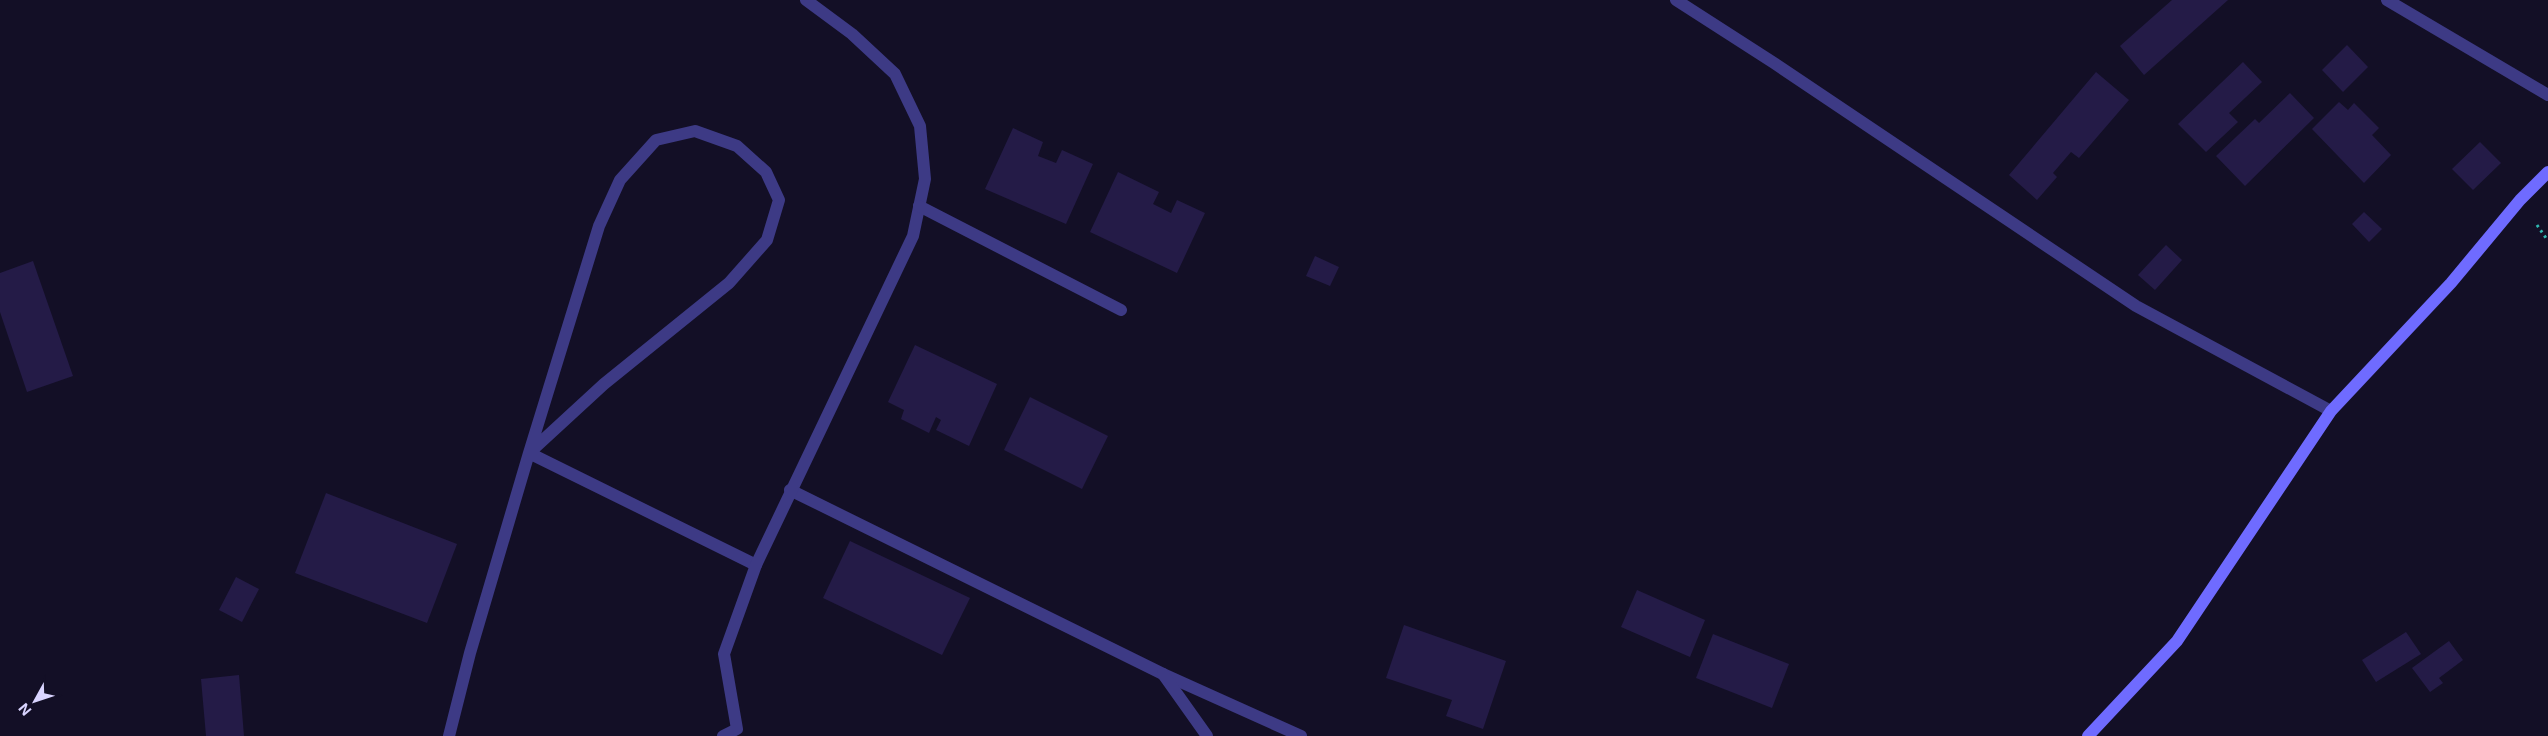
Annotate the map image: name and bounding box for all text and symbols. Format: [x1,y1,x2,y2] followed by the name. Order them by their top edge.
[10,676,60,726] north arrow
[15,700,35,719] text: N

